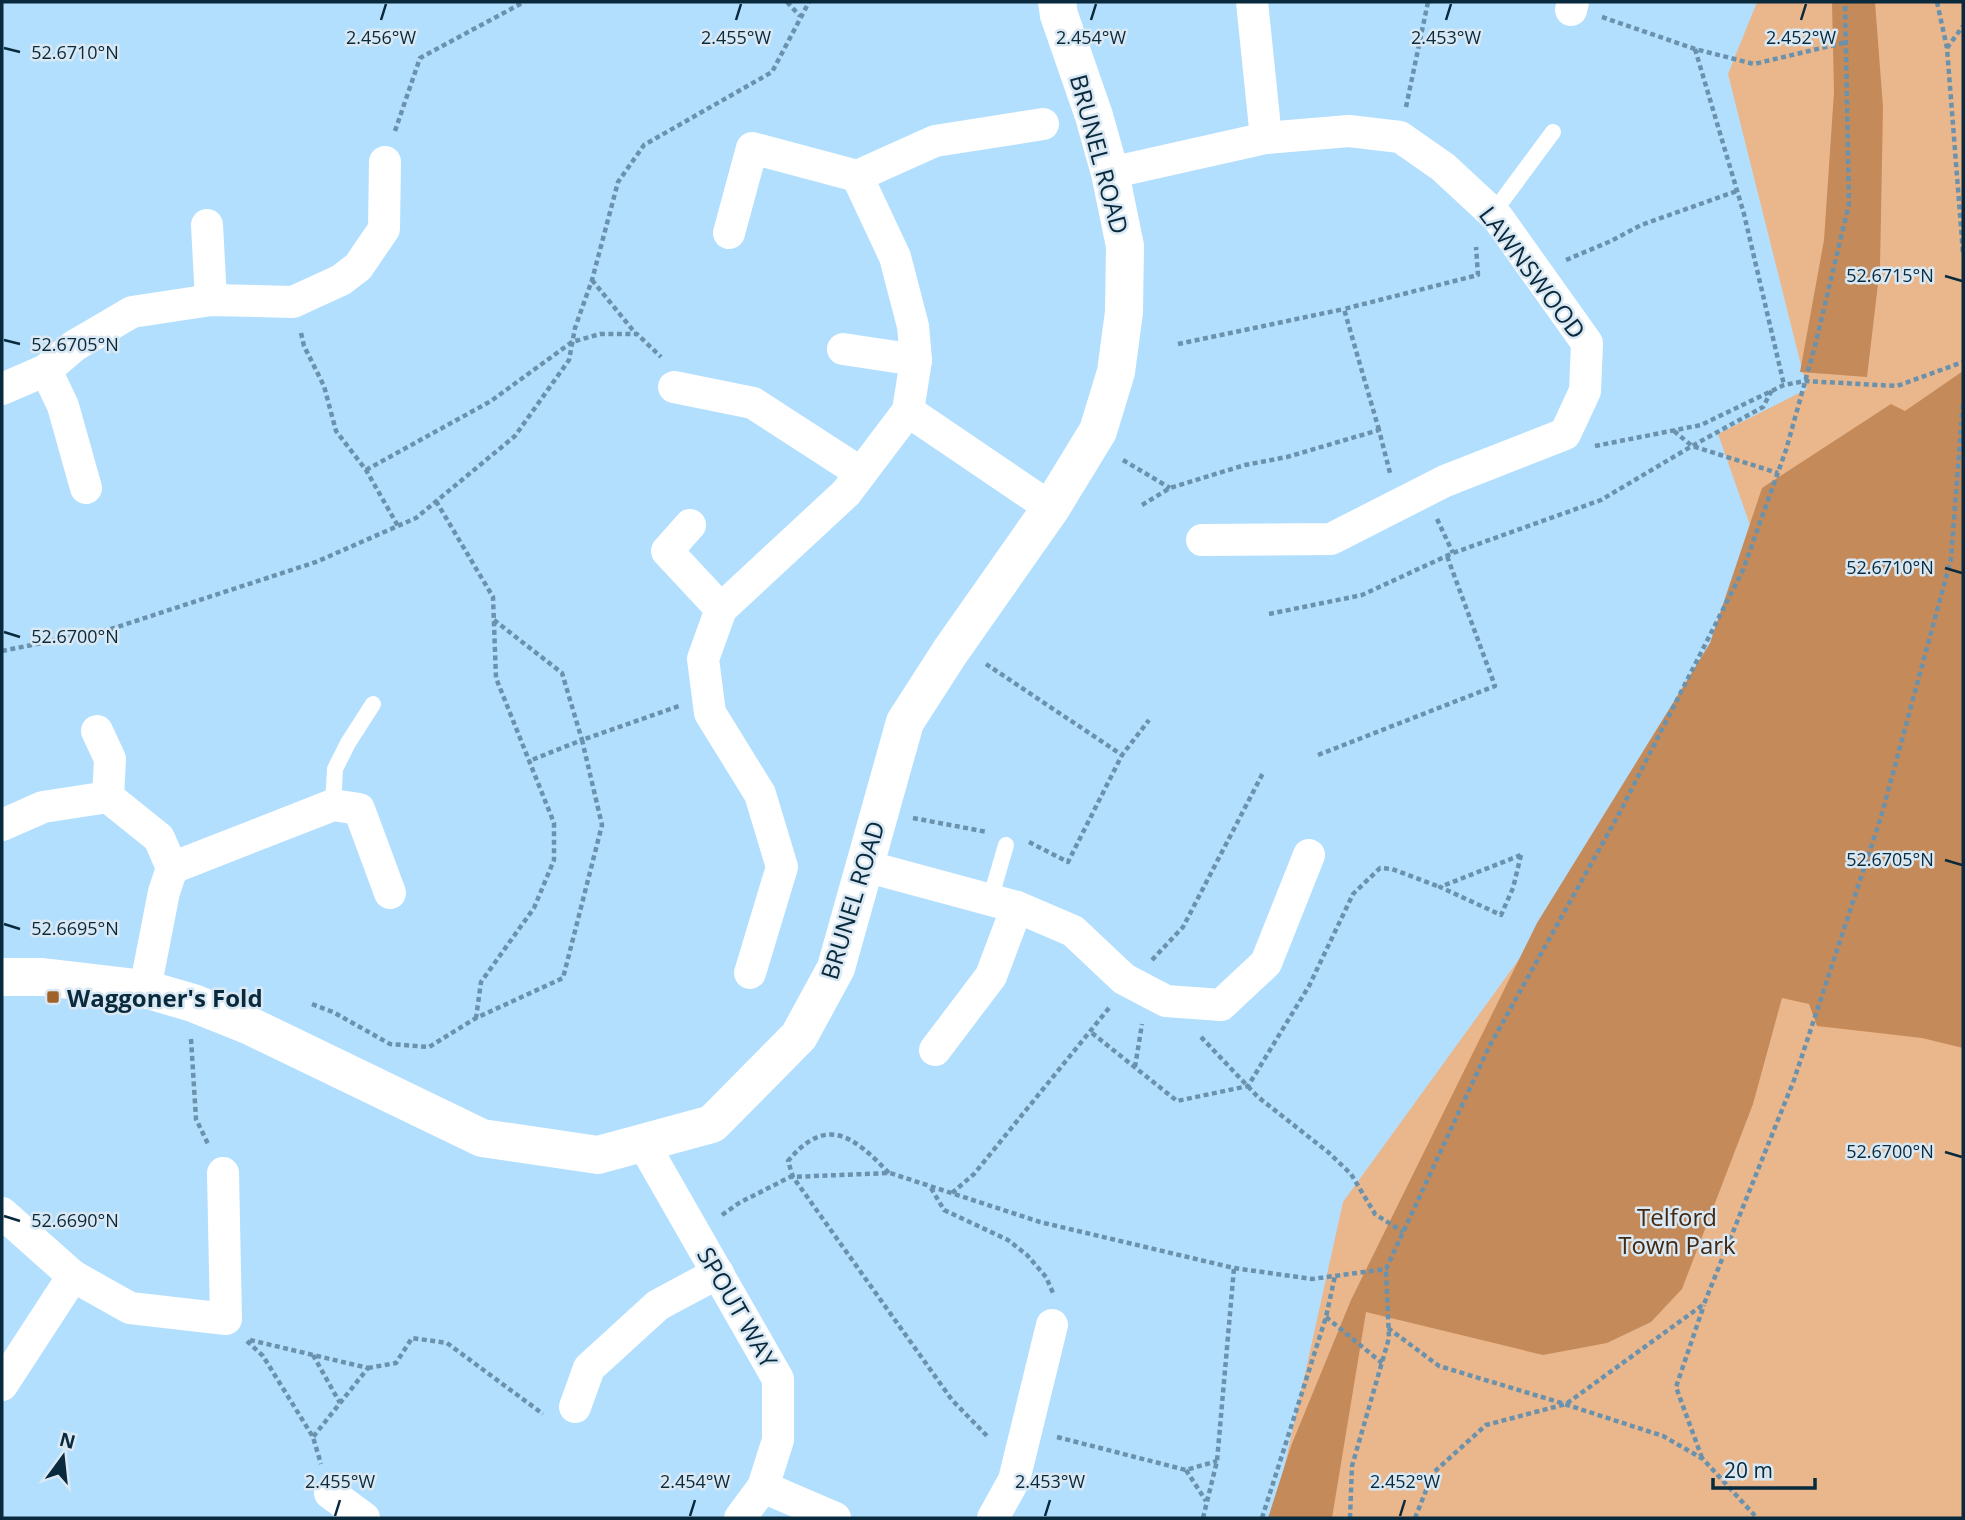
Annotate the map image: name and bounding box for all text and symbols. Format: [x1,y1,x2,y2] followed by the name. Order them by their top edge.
[346,25,416,49] text: 2.456°W
[701,25,771,49] text: 2.455°W
[1056,25,1126,49] text: 2.454°W
[1411,25,1481,49] text: 2.453°W
[1766,25,1836,49] text: 2.452°W
[31,40,119,64] text: 52.6710°N
[1063,70,1137,238] street label: BRUNEL ROAD
[1472,199,1594,345] street label: LAWNSWOOD
[1846,263,1934,287] text: 52.6715°N
[31,332,119,356] text: 52.6705°N
[1846,555,1934,579] text: 52.6710°N
[31,624,119,648] text: 52.6700°N
[812,817,892,983] street label: BRUNEL ROAD
[1846,847,1934,871] text: 52.6705°N
[31,916,119,940] text: 52.6695°N
[67,981,263,1014] place label: Waggoner's Fold
[45,989,61,1005] marker: Waggoner's Fold
[1846,1139,1934,1163] text: 52.6700°N
[1618,1200,1736,1261] park label: Telford Town Park
[31,1208,119,1232] text: 52.6690°N
[690,1241,786,1374] street label: SPOUT WAY
[28,1422,98,1492] north arrow
[57,1426,78,1455] text: N
[1713,1446,1814,1490] scale bar
[1724,1456,1773,1484] text: 20 m
[305,1469,375,1493] text: 2.455°W
[660,1469,730,1493] text: 2.454°W
[1015,1469,1085,1493] text: 2.453°W
[1370,1469,1440,1493] text: 2.452°W

